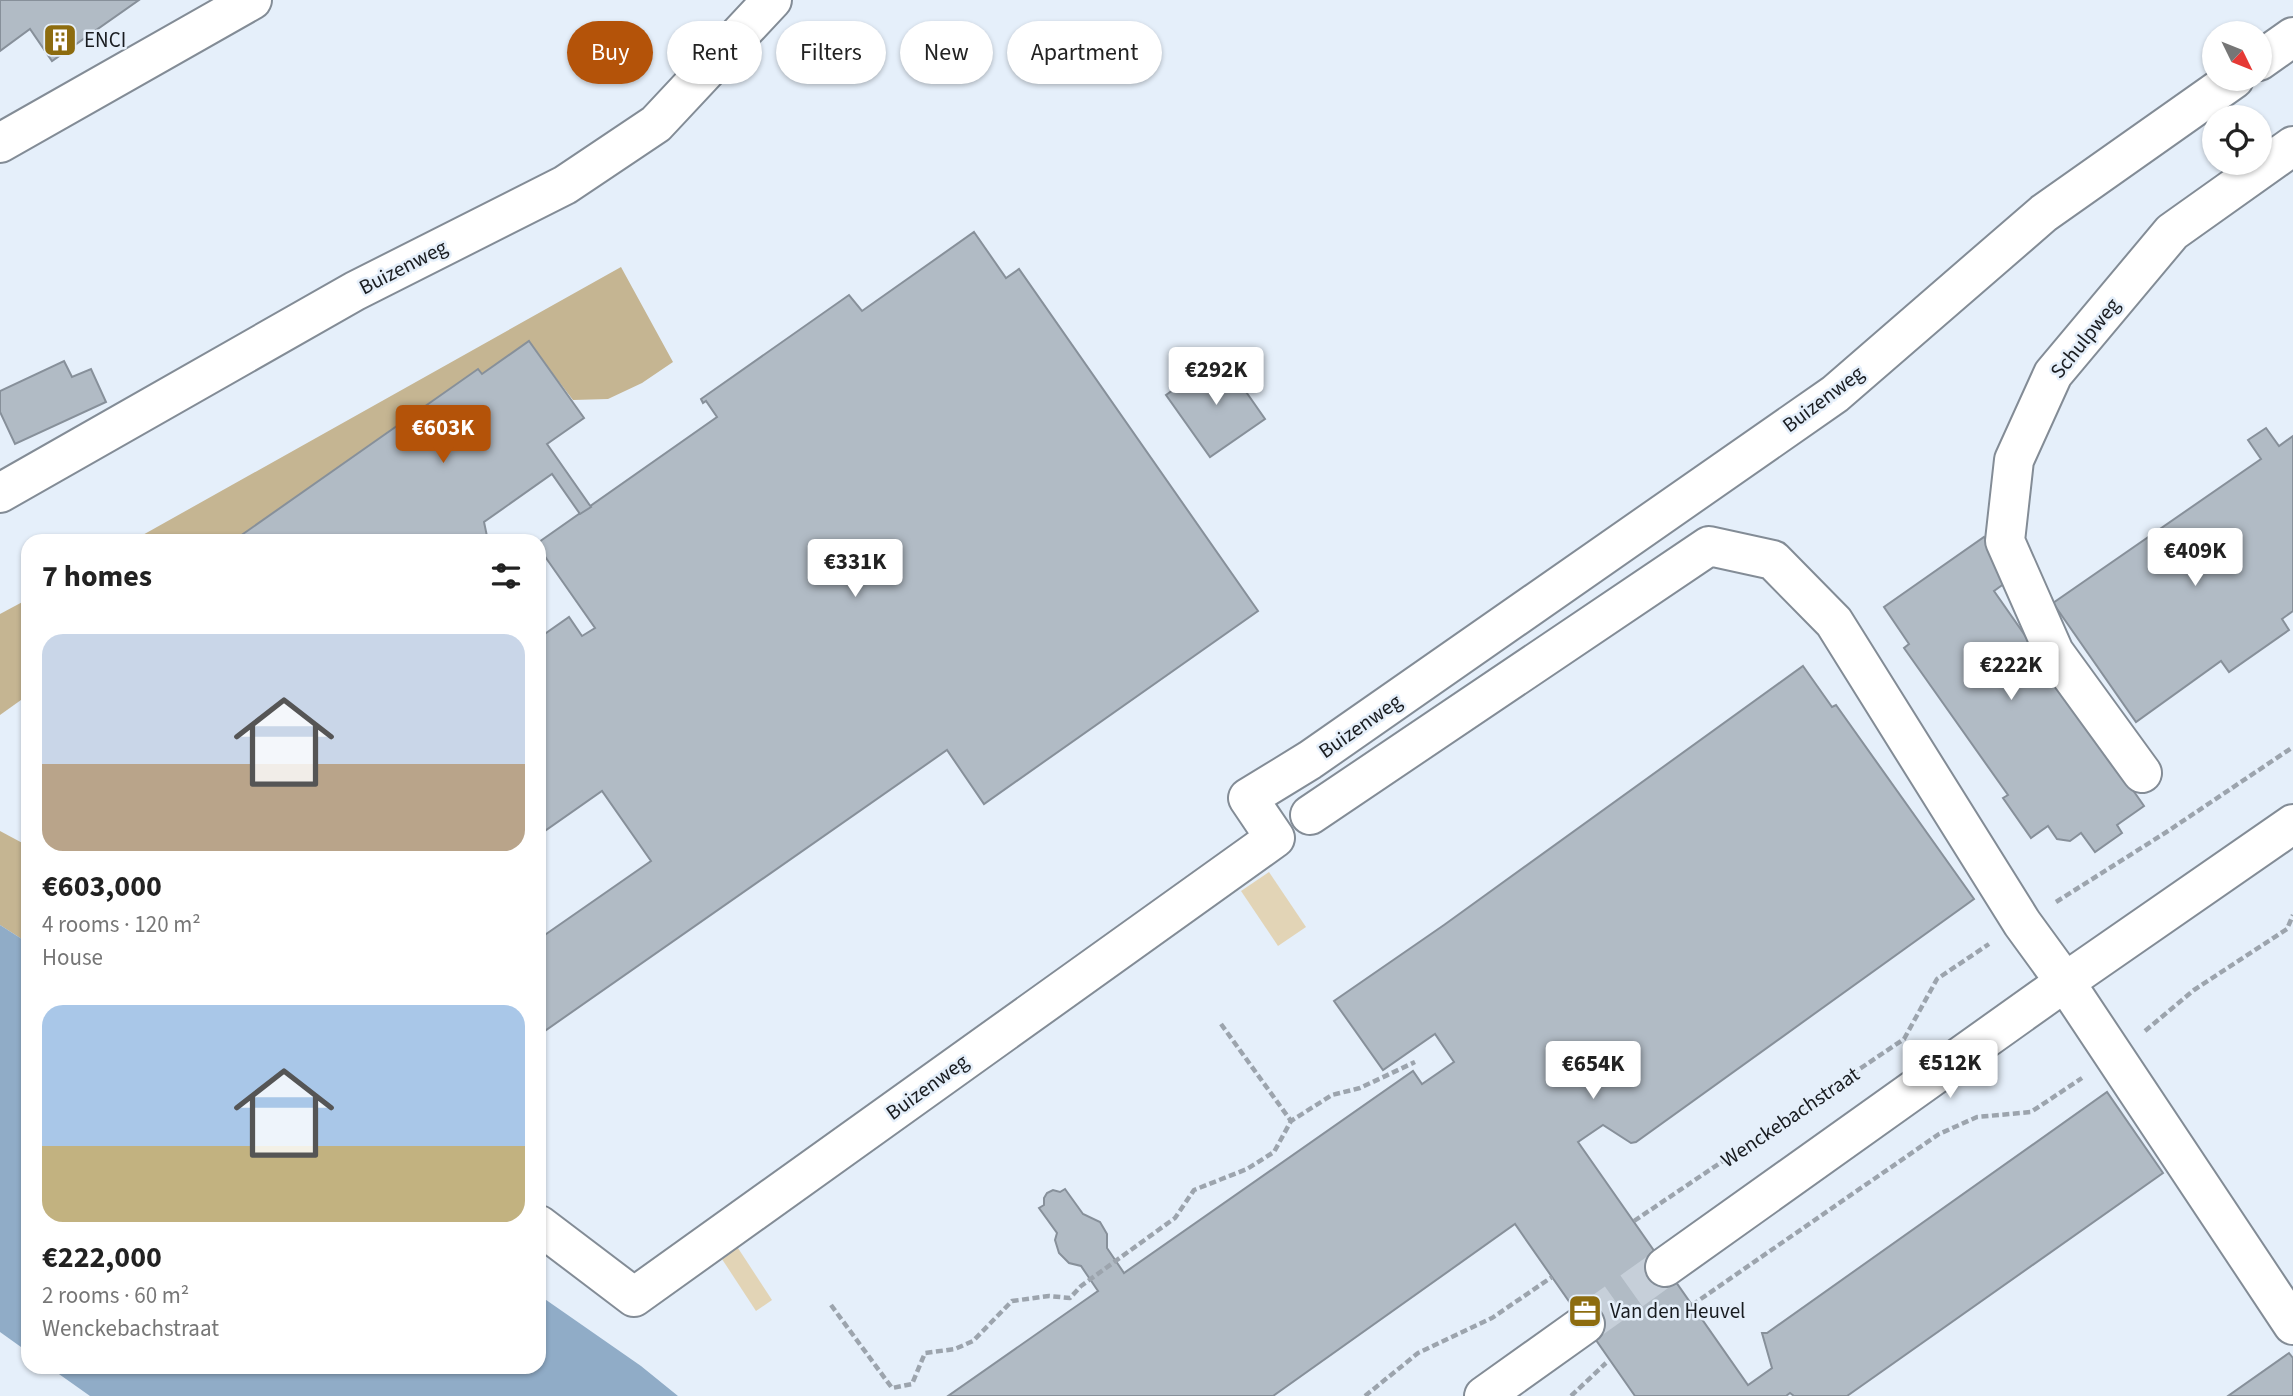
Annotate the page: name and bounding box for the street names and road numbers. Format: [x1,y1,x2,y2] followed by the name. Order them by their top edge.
[354,232,453,302] street label: Buizenweg
[2043,291,2127,385] street label: Schulpweg
[1776,358,1870,440] street label: Buizenweg
[1312,686,1408,766] street label: Buizenweg
[880,1047,975,1127] street label: Buizenweg
[1715,1059,1865,1175] street label: Wenckebachstraat

